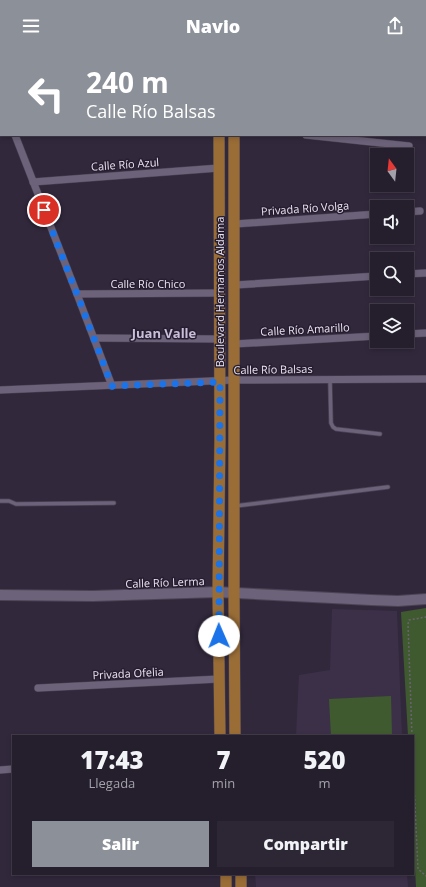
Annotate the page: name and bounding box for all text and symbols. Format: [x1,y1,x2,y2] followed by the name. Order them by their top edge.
[186,14,240,38] text: Navio
[20,15,42,37] icon: menu
[384,15,406,37] icon: share
[86,63,169,101] text: 240 m
[20,68,72,120] icon: left
[86,99,216,123] text: Calle Río Balsas
[370,148,414,192] north arrow
[370,148,414,348] map controls
[90,154,160,174] street label: Calle Río Azul
[27,193,61,227] pin
[260,197,350,219] street label: Privada Río Volga
[33,199,55,221] icon: arrive
[370,200,414,244] button: sound
[212,217,227,367] street label: Boulevard Hermanos Aldama
[370,252,414,296] button: search
[110,276,186,291] street label: Calle Río Chico
[370,304,414,348] button: layers
[260,319,350,339] street label: Calle Río Amarillo
[131,324,197,342] district label: Juan Valle
[233,361,313,377] street label: Calle Río Balsas
[125,573,205,591] street label: Calle Río Lerma
[198,615,240,657] position arrow
[92,664,164,682] street label: Privada Ofelia
[80,743,144,776] text: 17:43
[216,743,231,776] text: 7
[303,743,346,776] text: 520
[89,774,135,792] text: Llegada
[212,774,235,792] text: min
[319,774,331,792] text: m
[32,821,209,867] button: Salir
[217,821,394,867] button: Compartir

